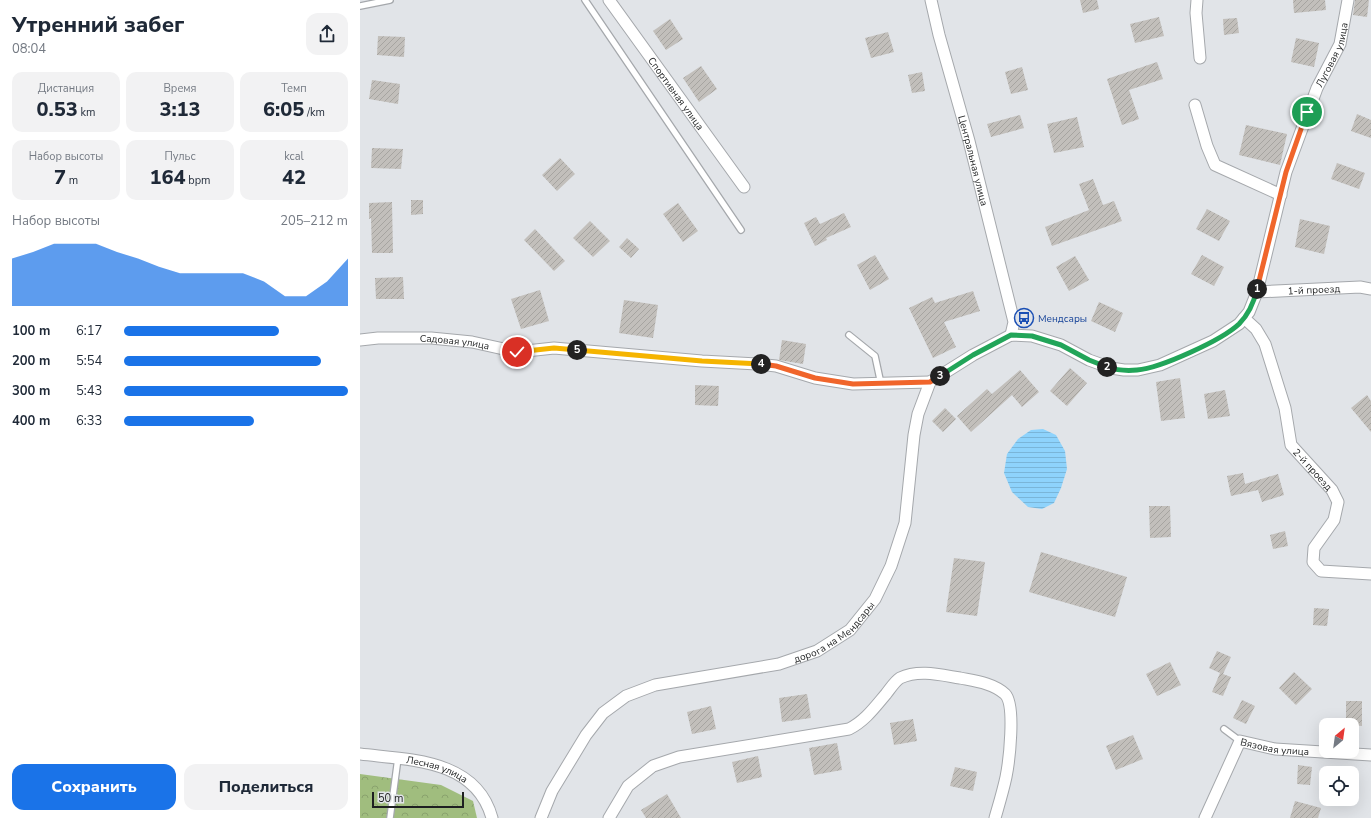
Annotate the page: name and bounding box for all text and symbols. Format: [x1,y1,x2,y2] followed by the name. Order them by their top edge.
[12,10,184,40] text: Утренний забег
[306,13,348,55] button: share
[1313,21,1352,90] street label: Луговая улица
[12,40,46,58] text: 08:04
[644,54,707,133] street label: Спортивная улица
[38,81,94,96] text: Дистанция
[163,81,197,96] text: Время
[281,81,307,96] text: Темп
[1290,95,1324,129] pin
[37,96,78,123] text: 0.53
[159,96,201,123] text: 3:13
[263,96,304,123] text: 6:05
[1296,101,1318,123] icon: arrive
[78,105,95,120] text: km
[304,105,325,120] text: /km
[954,114,991,208] street label: Центральная улица
[29,149,103,164] text: Набор высоты
[164,149,196,164] text: Пульс
[284,149,304,164] text: kcal
[54,164,66,191] text: 7
[149,164,185,191] text: 164
[282,164,306,191] text: 42
[66,173,78,188] text: m
[185,173,211,188] text: bpm
[12,212,100,230] text: Набор высоты
[280,212,348,230] text: 205–212 m
[1247,279,1267,299] pin: 1
[1254,281,1260,296] text: 1
[1287,282,1341,299] street label: 1-й проезд
[1013,307,1035,329] bus stop icon: Мендсары
[1038,312,1087,326] place label: Мендсары
[12,322,50,340] text: 100 m
[76,322,102,340] text: 6:17
[420,332,491,354] street label: Садовая улица
[500,335,534,369] pin
[567,340,587,360] pin: 5
[506,341,528,363] icon: check
[574,342,580,357] text: 5
[12,352,50,370] text: 200 m
[76,352,102,370] text: 5:54
[751,354,771,374] pin: 4
[758,356,764,371] text: 4
[1097,357,1117,377] pin: 2
[1104,359,1110,374] text: 2
[930,366,950,386] pin: 3
[937,368,943,383] text: 3
[12,382,50,400] text: 300 m
[76,382,102,400] text: 5:43
[12,412,50,430] text: 400 m
[76,412,102,430] text: 6:33
[1289,446,1335,494] street label: 2-й проезд
[792,599,878,666] street label: дорога на Мендсары
[1319,718,1359,758] north arrow
[1319,718,1359,806] map controls
[1239,735,1310,759] street label: Вязовая улица
[405,753,470,787] street label: Лесная улица
[12,764,176,810] button: Сохранить
[184,764,348,810] button: Поделиться
[1319,766,1359,806] button: locate
[372,790,464,809] scale bar
[378,791,403,806] text: 50 m

